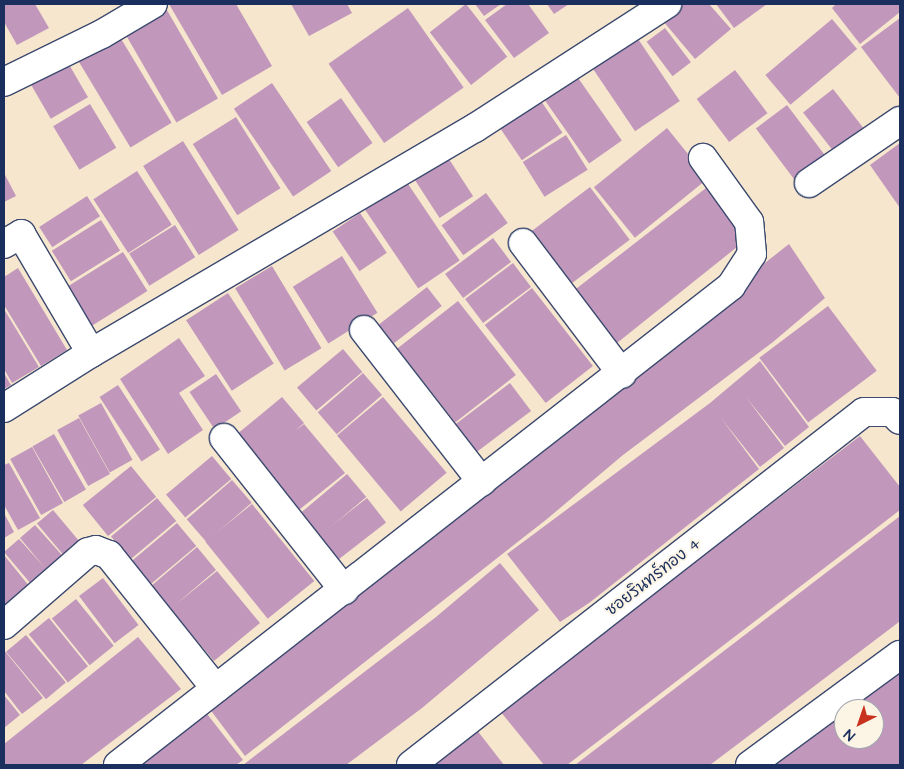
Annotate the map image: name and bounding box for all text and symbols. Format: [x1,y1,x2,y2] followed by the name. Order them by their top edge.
[602,534,704,620] street label: ซอยรินทร์ทอง 4
[834,699,884,749] north arrow
[840,724,860,745] text: N

